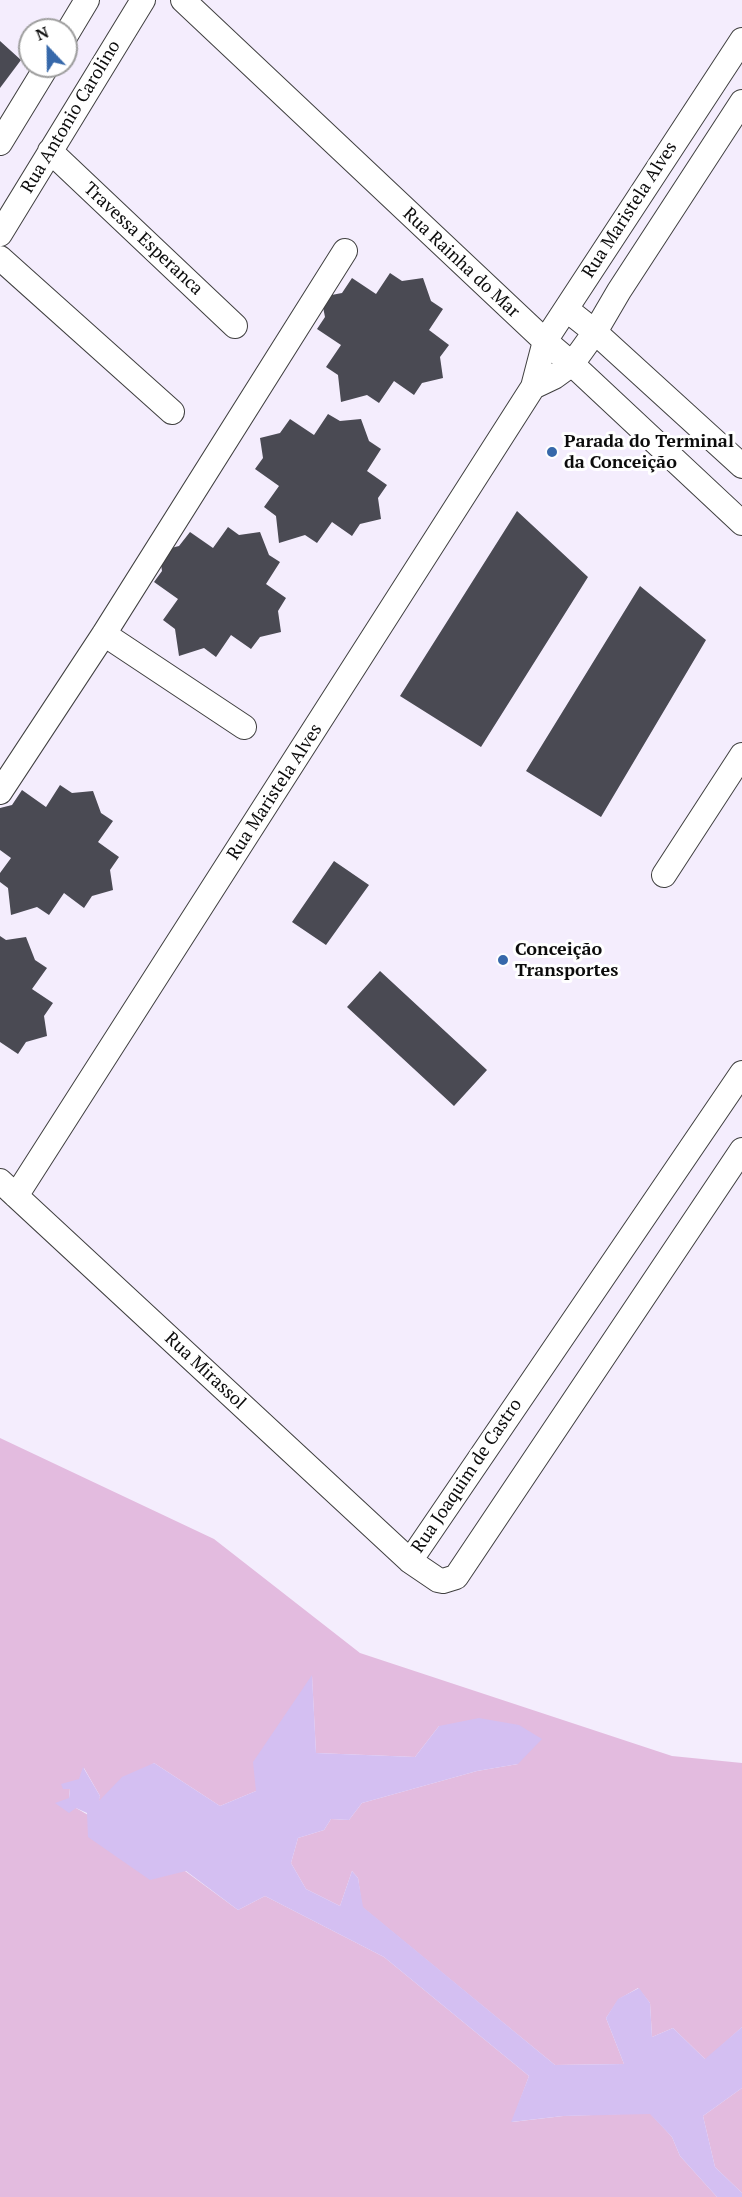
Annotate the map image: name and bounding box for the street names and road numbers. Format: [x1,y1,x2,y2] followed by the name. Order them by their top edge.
[17,37,125,197] street label: Rua Antonio Carolino
[578,138,682,282] street label: Rua Maristela Alves
[79,178,207,300] street label: Travessa Esperanca
[398,203,524,323] street label: Rua Rainha do Mar
[223,720,327,864] street label: Rua Maristela Alves
[160,1328,250,1414] street label: Rua Mirassol
[407,1395,527,1557] street label: Rua Joaquim de Castro

